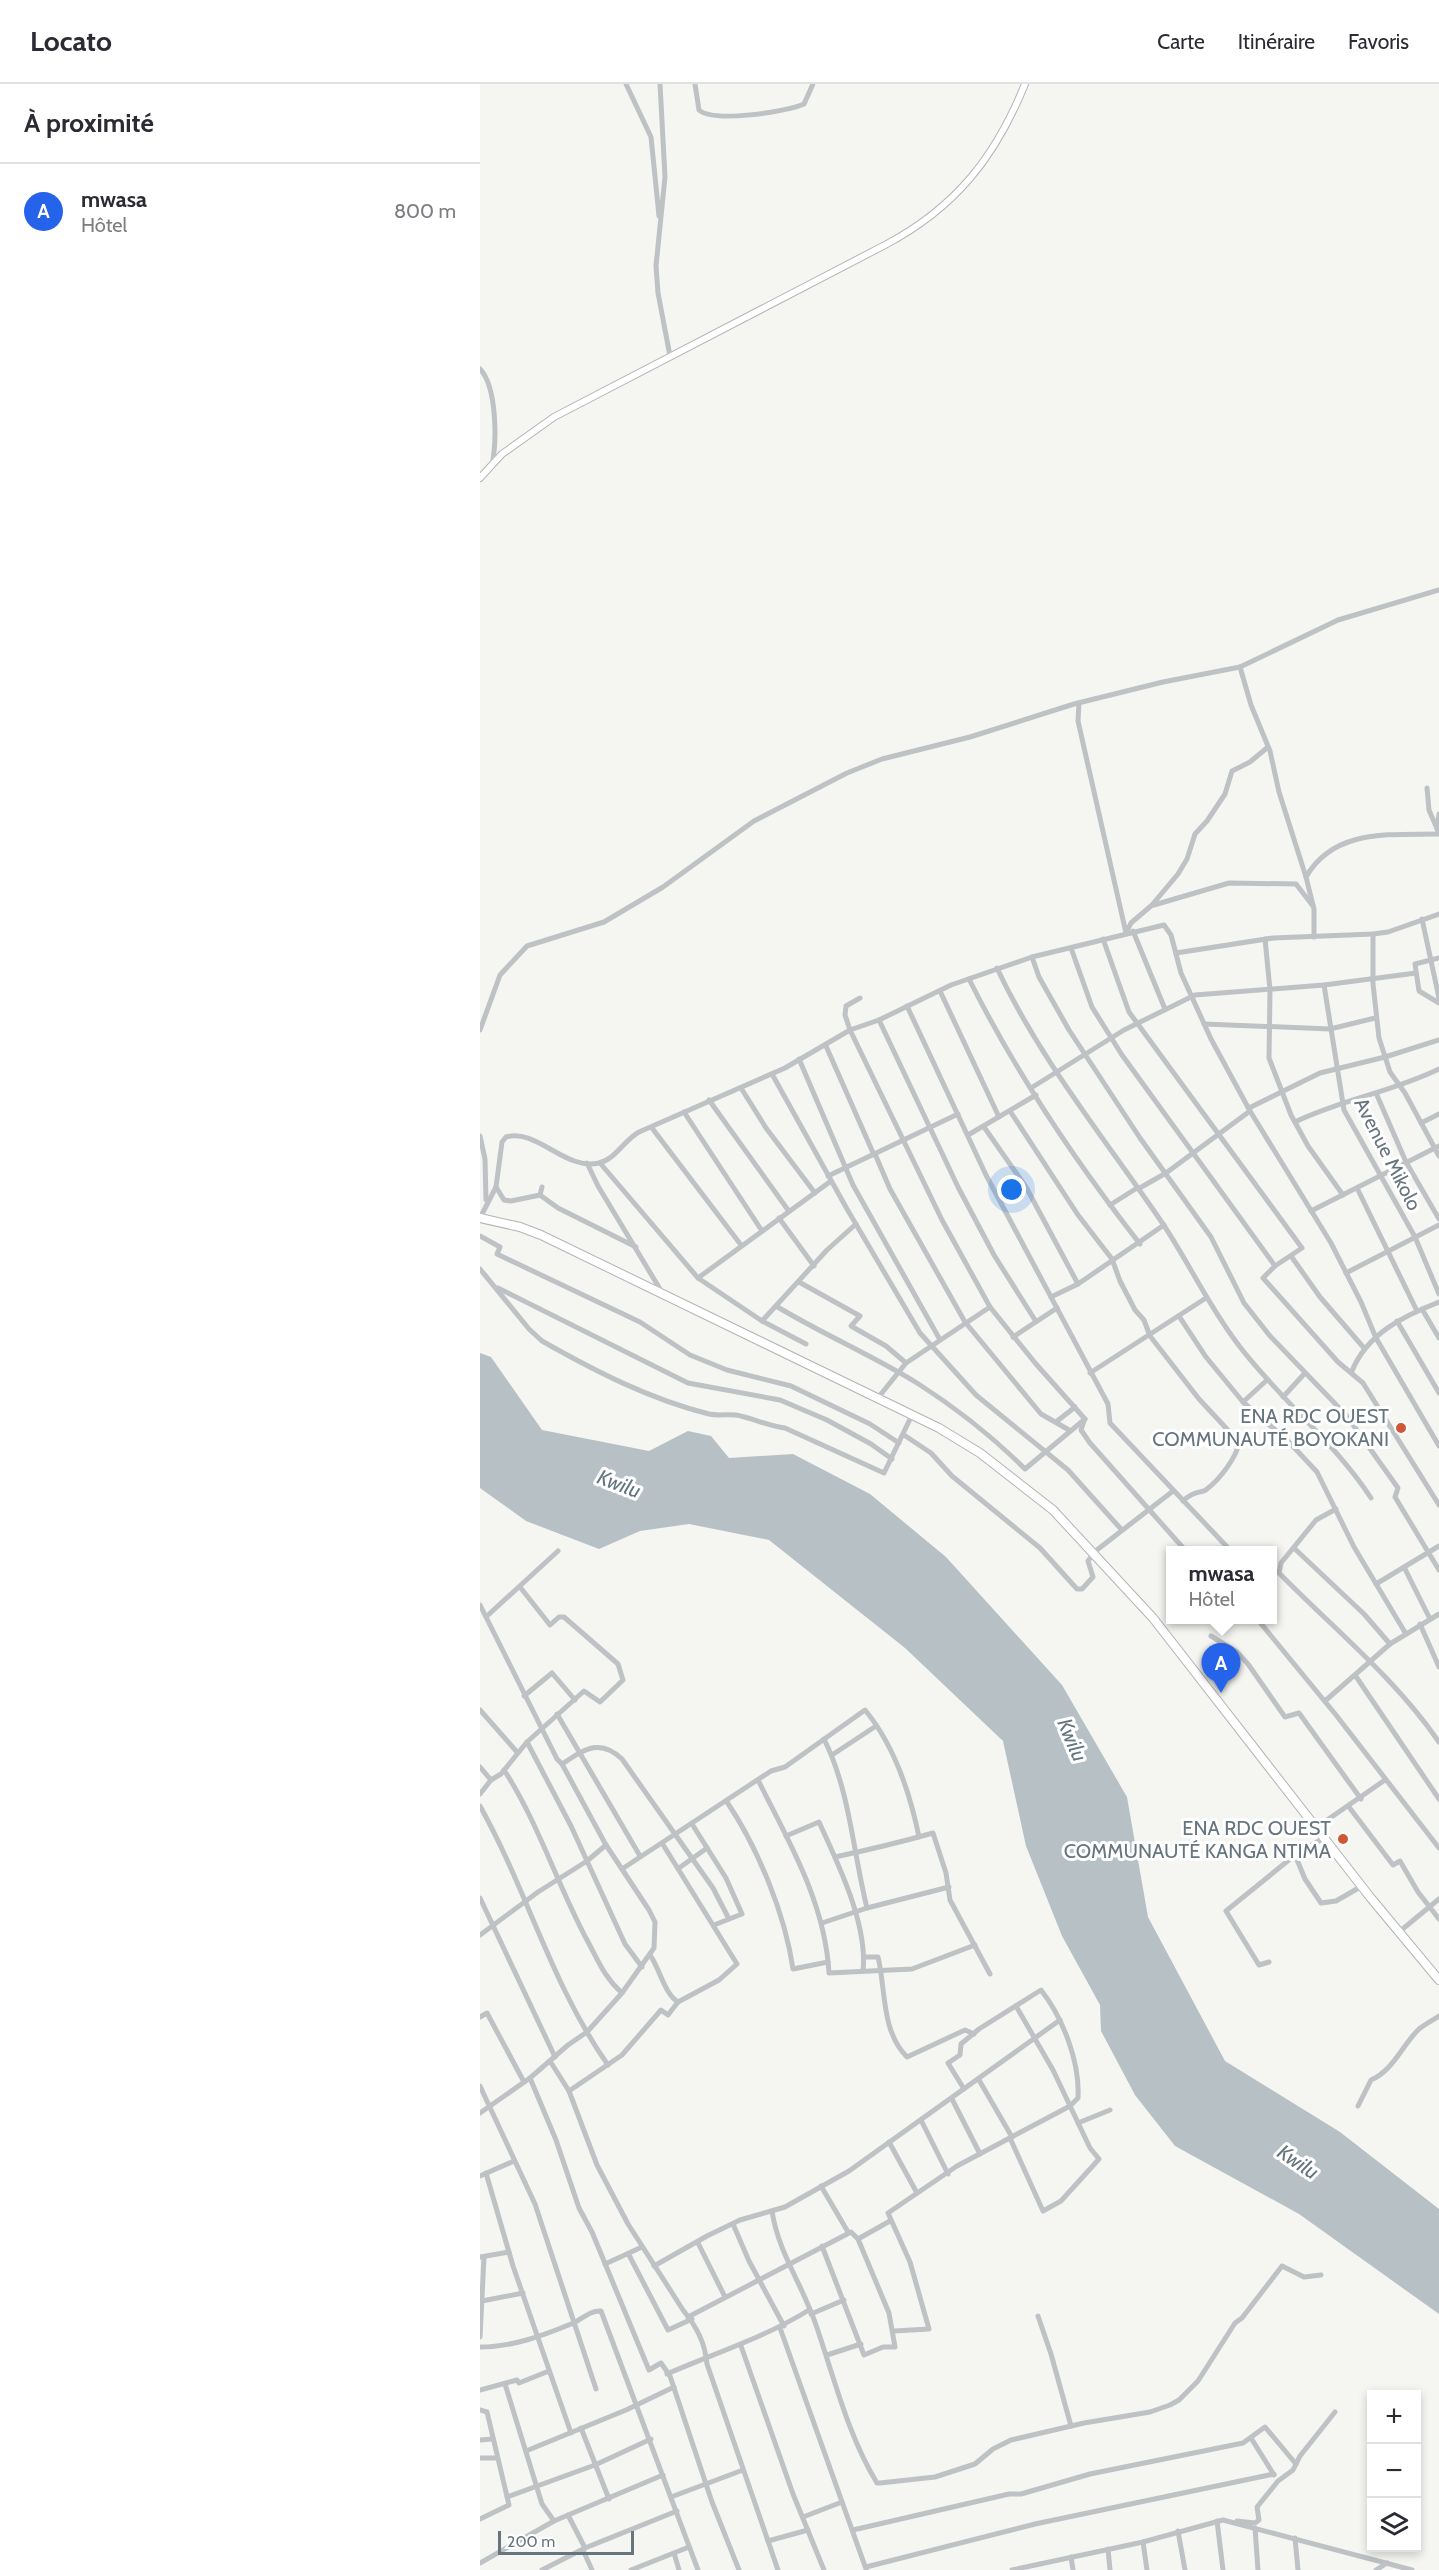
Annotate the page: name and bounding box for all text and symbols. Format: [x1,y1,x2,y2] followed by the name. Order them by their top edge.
[30,24,112,58] text: Locato
[1157,29,1205,54] text: Carte
[1238,29,1315,54] text: Itinéraire
[1348,29,1409,54] text: Favoris
[24,107,154,139] text: À proximité
[81,186,147,213] text: mwasa
[37,199,50,223] text: A
[394,199,456,223] text: 800 m
[81,213,127,237] text: Hôtel
[1349,1094,1427,1214] street label: Avenue Mikolo
[997,1175,1026,1204] your location
[1152,1404,1389,1451] place label: ENA RDC OUEST COMMUNAUTÉ BOYOKANI
[1394,1421,1408,1435] marker: ENA RDC OUEST COMMUNAUTÉ BOYOKANI
[594,1464,644,1503] water label: Kwilu
[1166,1546,1277,1624] popup
[1189,1560,1255,1587] text: mwasa
[1189,1587,1235,1611] text: Hôtel
[1202,1644,1240,1693] pin: A
[1052,1715,1093,1765] water label: Kwilu
[1064,1816,1332,1863] place label: ENA RDC OUEST COMMUNAUTÉ KANGA NTIMA
[1336,1832,1350,1846] marker: ENA RDC OUEST COMMUNAUTÉ KANGA NTIMA
[1273,2139,1324,2184] water label: Kwilu
[1367,2390,1421,2552] map controls
[1367,2390,1421,2444] button: +
[1367,2444,1421,2498] button: −
[1367,2498,1421,2552] button: layers
[498,2528,634,2556] scale bar
[507,2532,555,2551] text: 200 m

